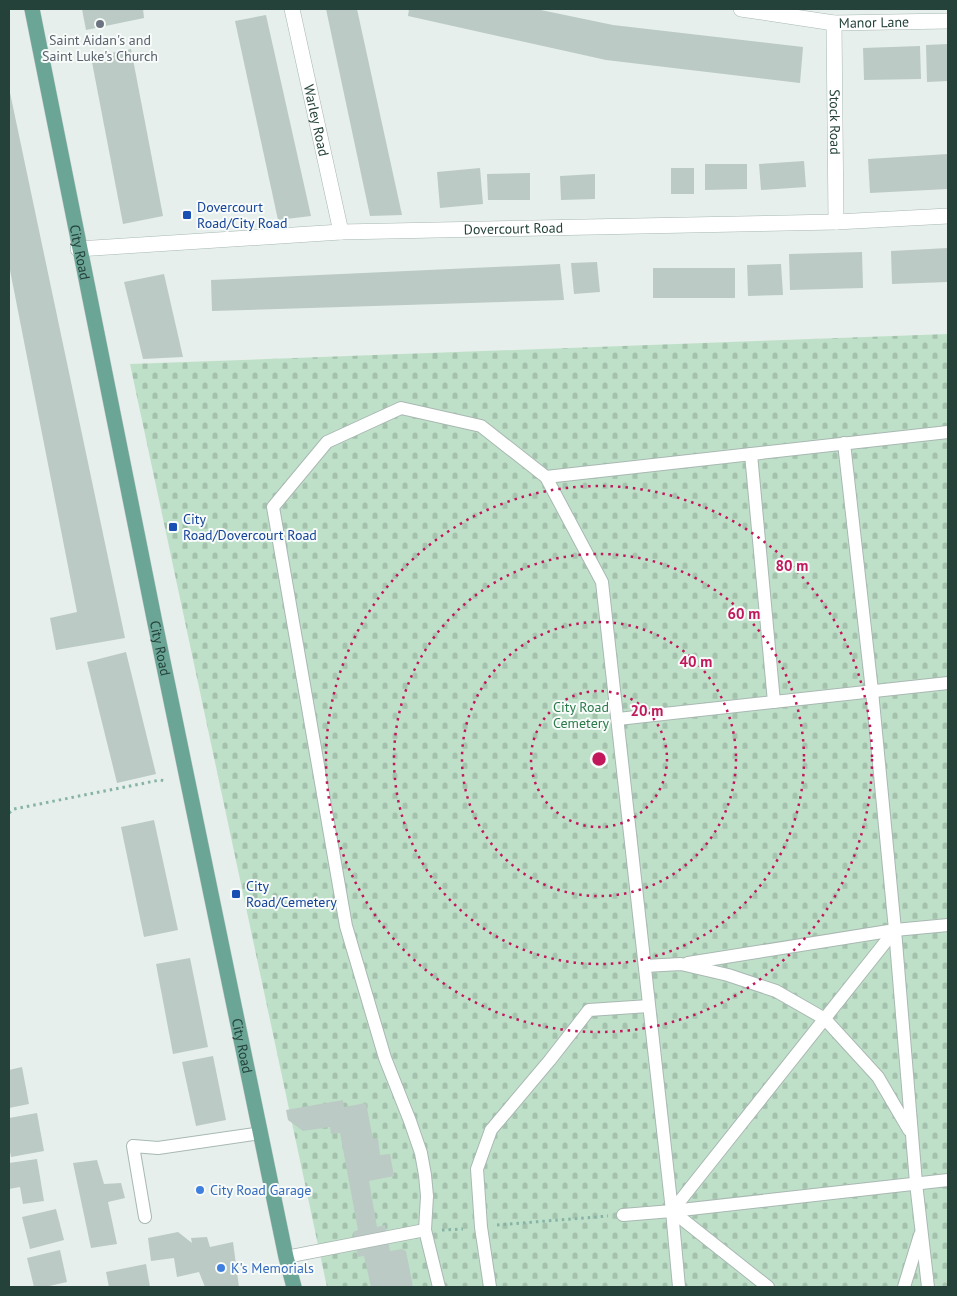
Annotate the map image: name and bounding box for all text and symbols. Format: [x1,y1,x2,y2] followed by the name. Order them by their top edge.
[839,13,909,32] street label: Manor Lane
[94,18,106,30] marker: Saint Aidan's and Saint Luke's Church
[42,31,158,65] place label: Saint Aidan's and Saint Luke's Church
[300,83,333,158] street label: Warley Road
[826,89,844,155] street label: Stock Road
[197,198,287,232] place label: Dovercourt Road/City Road
[181,209,193,221] marker: Dovercourt Road/City Road
[464,219,563,239] street label: Dovercourt Road
[66,223,94,282] street label: City Road
[183,510,317,544] place label: City Road/Dovercourt Road
[167,521,179,533] marker: City Road/Dovercourt Road
[776,556,808,575] text: 80 m
[728,604,760,623] text: 60 m
[146,619,175,677] street label: City Road
[680,652,712,671] text: 40 m
[553,698,610,732] park label: City Road Cemetery
[631,701,663,720] text: 20 m
[590,750,608,768] centre of rings
[246,877,337,911] place label: City Road/Cemetery
[230,888,242,900] marker: City Road/Cemetery
[228,1017,257,1075] street label: City Road
[210,1181,311,1199] place label: City Road Garage
[194,1184,206,1196] marker: City Road Garage
[231,1259,314,1277] place label: K's Memorials
[215,1262,227,1274] marker: K's Memorials

